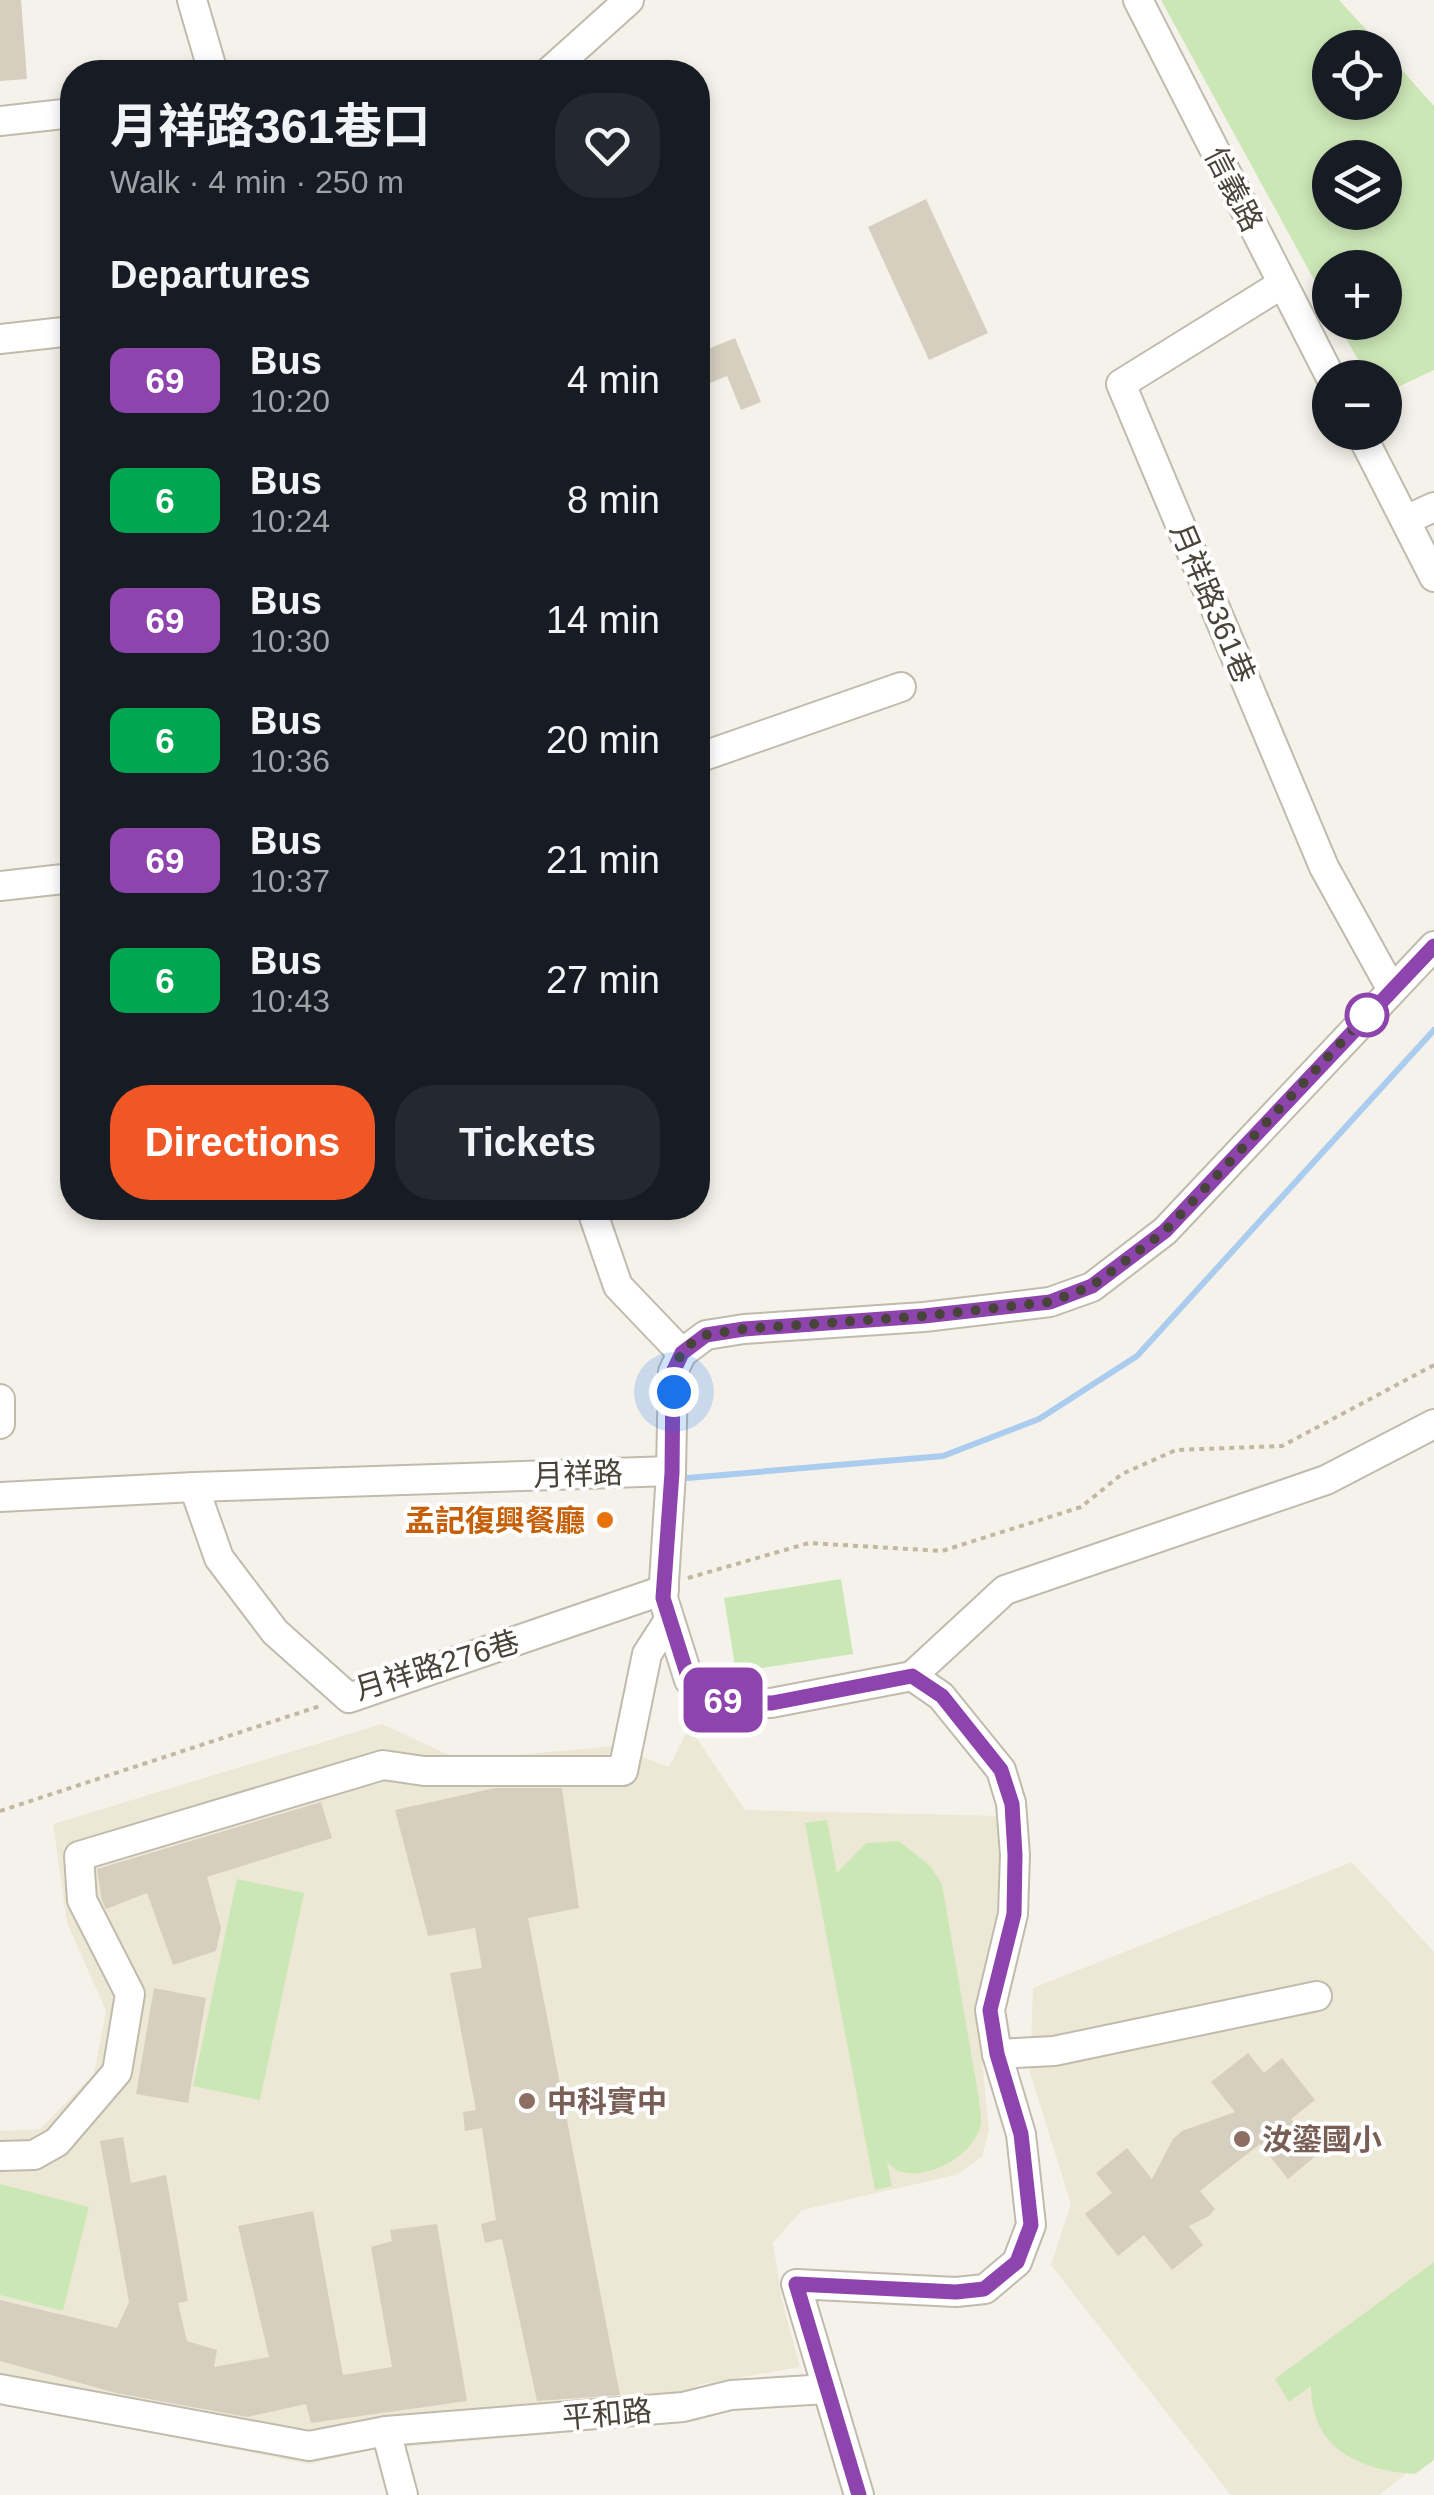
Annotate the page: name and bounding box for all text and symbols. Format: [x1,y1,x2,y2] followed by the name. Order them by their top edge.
[1312,30,1402,450] map controls
[1312,30,1402,120] button: locate
[555,93,660,198] button: heart
[110,100,430,153] text: 月祥路361巷口
[1312,140,1402,230] button: layers
[1199,141,1269,237] street label: 信義路
[110,164,404,200] text: Walk · 4 min · 250 m
[1312,250,1402,340] button: +
[110,254,311,296] text: Departures
[250,340,322,382] text: Bus
[567,359,660,401] text: 4 min
[1312,360,1402,450] button: −
[146,361,184,400] text: 69
[250,383,330,419] text: 10:20
[250,460,322,502] text: Bus
[567,479,660,521] text: 8 min
[155,481,175,520] text: 6
[250,503,330,539] text: 10:24
[1165,518,1261,688] street label: 月祥路361巷
[250,580,322,622] text: Bus
[546,599,660,641] text: 14 min
[146,601,184,640] text: 69
[250,623,330,659] text: 10:30
[250,700,322,742] text: Bus
[546,719,660,761] text: 20 min
[155,721,175,760] text: 6
[250,743,330,779] text: 10:36
[250,820,322,862] text: Bus
[546,839,660,881] text: 21 min
[146,841,184,880] text: 69
[250,863,330,899] text: 10:37
[250,940,322,982] text: Bus
[546,959,660,1001] text: 27 min
[155,961,175,1000] text: 6
[250,983,330,1019] text: 10:43
[1346,994,1388,1036] unlabelled marker
[110,1085,375,1200] button: Directions
[395,1085,660,1200] button: Tickets
[649,1367,699,1417] your location
[532,1456,624,1492] street label: 月祥路
[405,1504,585,1537] place label: 孟記復興餐廳
[594,1509,616,1531] marker: 孟記復興餐廳
[351,1624,523,1706] street label: 月祥路276巷
[678,1668,768,1732] line badge: 69
[704,1681,742,1720] text: 69
[547,2085,667,2118] place label: 中科實中
[516,2090,538,2112] marker: 中科實中
[1262,2123,1382,2156] place label: 汝鎏國小
[1231,2128,1253,2150] marker: 汝鎏國小
[561,2394,653,2434] street label: 平和路

